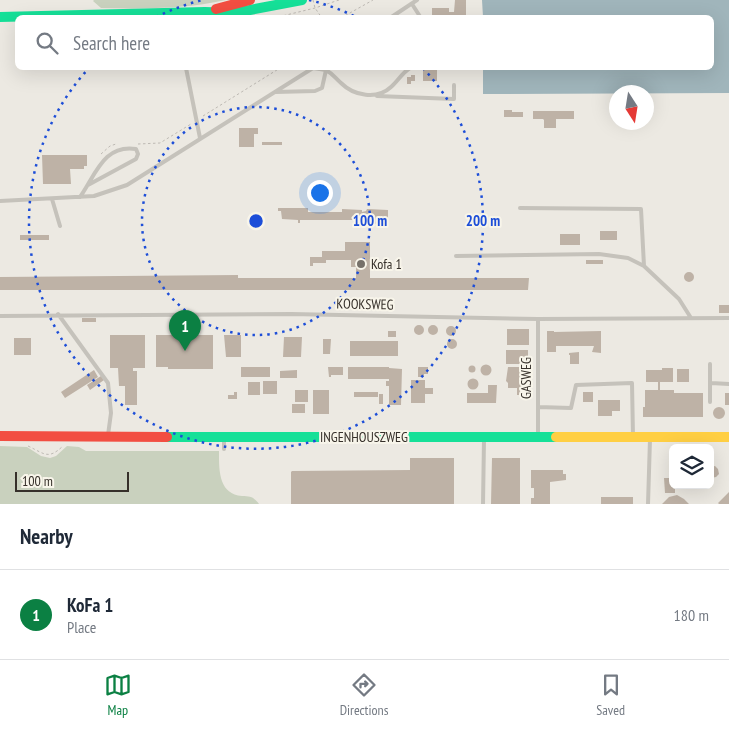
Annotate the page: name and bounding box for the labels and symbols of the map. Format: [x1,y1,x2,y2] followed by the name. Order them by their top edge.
[609,85,654,130] north arrow
[307,180,333,206] your location
[353,211,387,230] text: 100 m
[466,211,500,230] text: 200 m
[247,212,265,230] centre of rings
[371,255,402,273] place label: Kofa 1
[355,258,367,270] marker: Kofa 1
[336,295,394,313] street label: KOOKSWEG
[169,310,201,351] pin: 1
[517,357,535,399] street label: GASWEG
[320,428,408,446] street label: INGENHOUSZWEG
[15,469,129,492] scale bar

